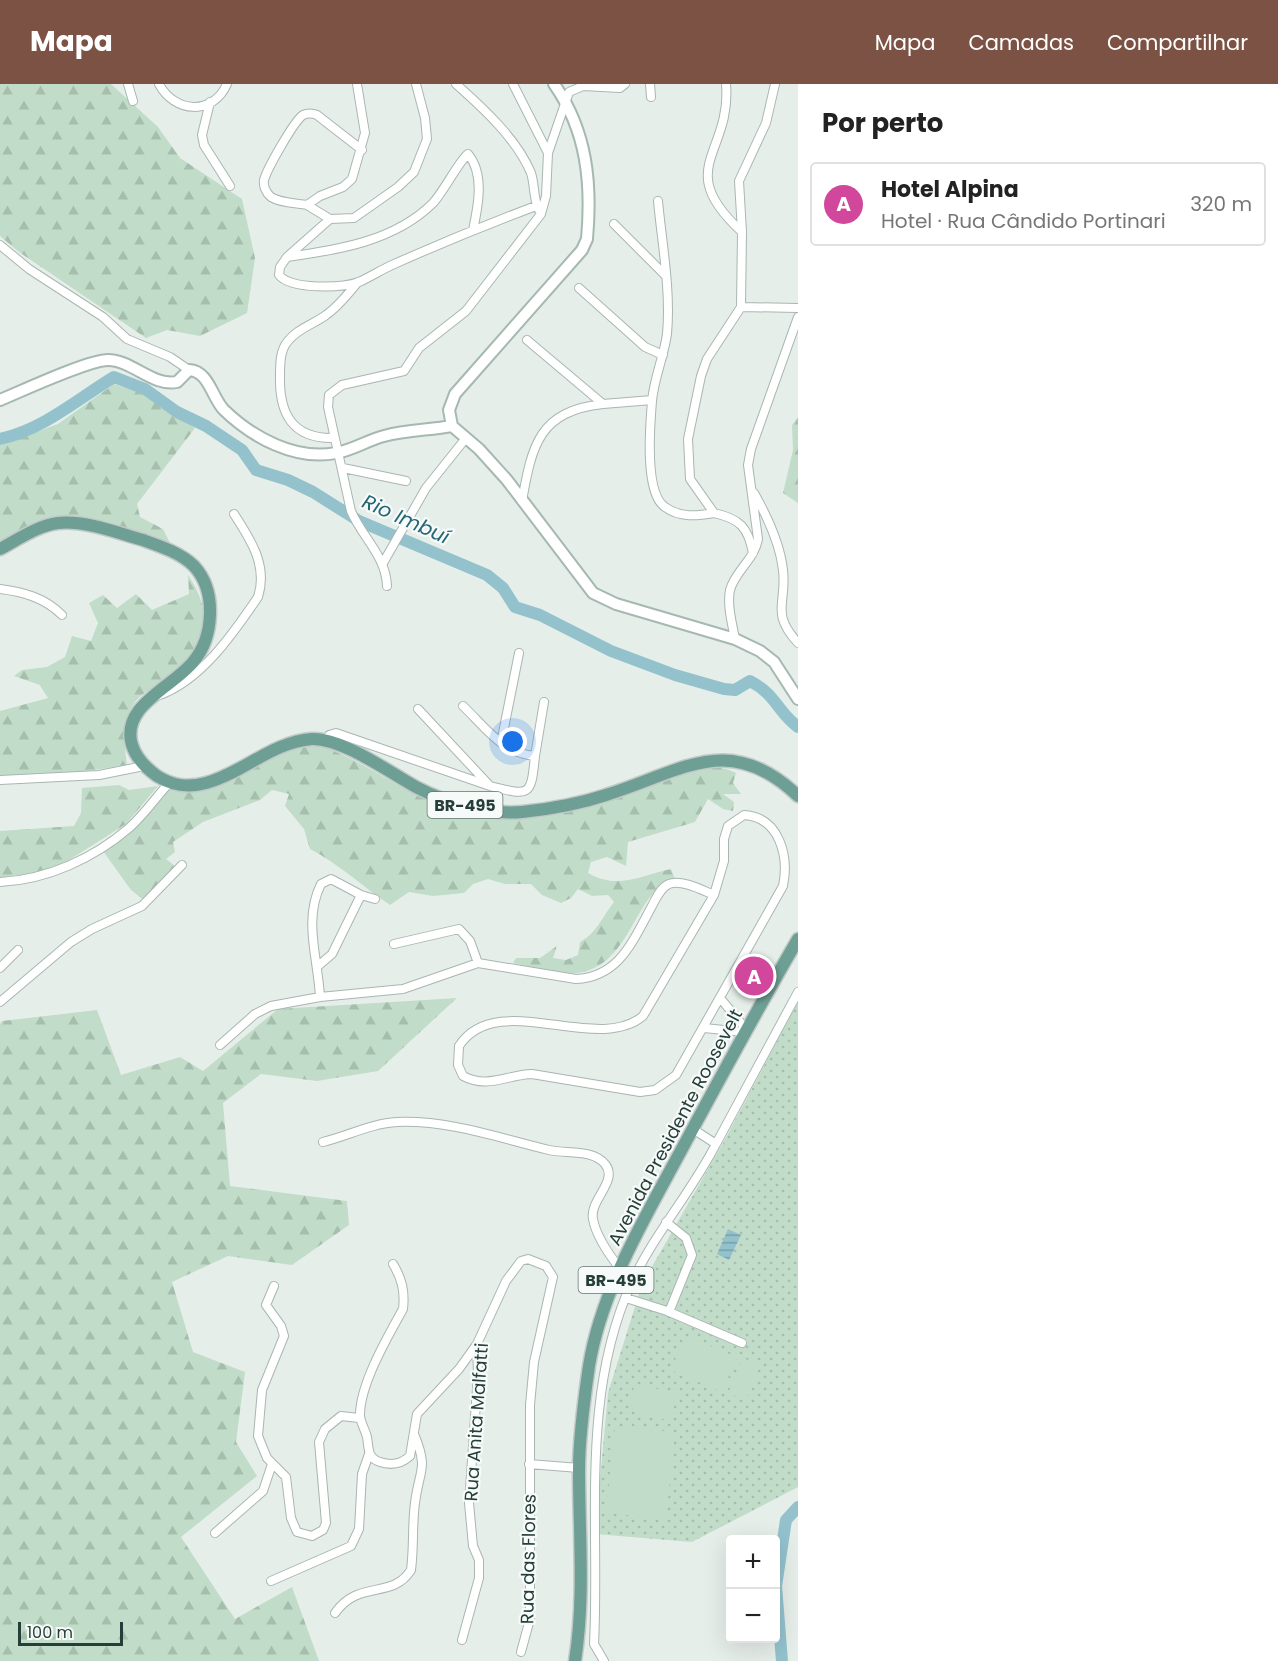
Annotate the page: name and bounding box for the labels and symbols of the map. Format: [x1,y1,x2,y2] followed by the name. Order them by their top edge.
[358,487,456,551] water label: Rio Imbuí
[498,727,527,756] your location
[428,792,502,818] road number: BR-495
[734,954,774,998] pin: A
[602,1004,748,1250] street label: Avenida Presidente Roosevelt
[578,1267,654,1293] road number: BR-495
[458,1342,494,1502] street label: Rua Anita Malfatti
[514,1494,542,1624] street label: Rua das Flores
[18,1619,123,1646] scale bar

